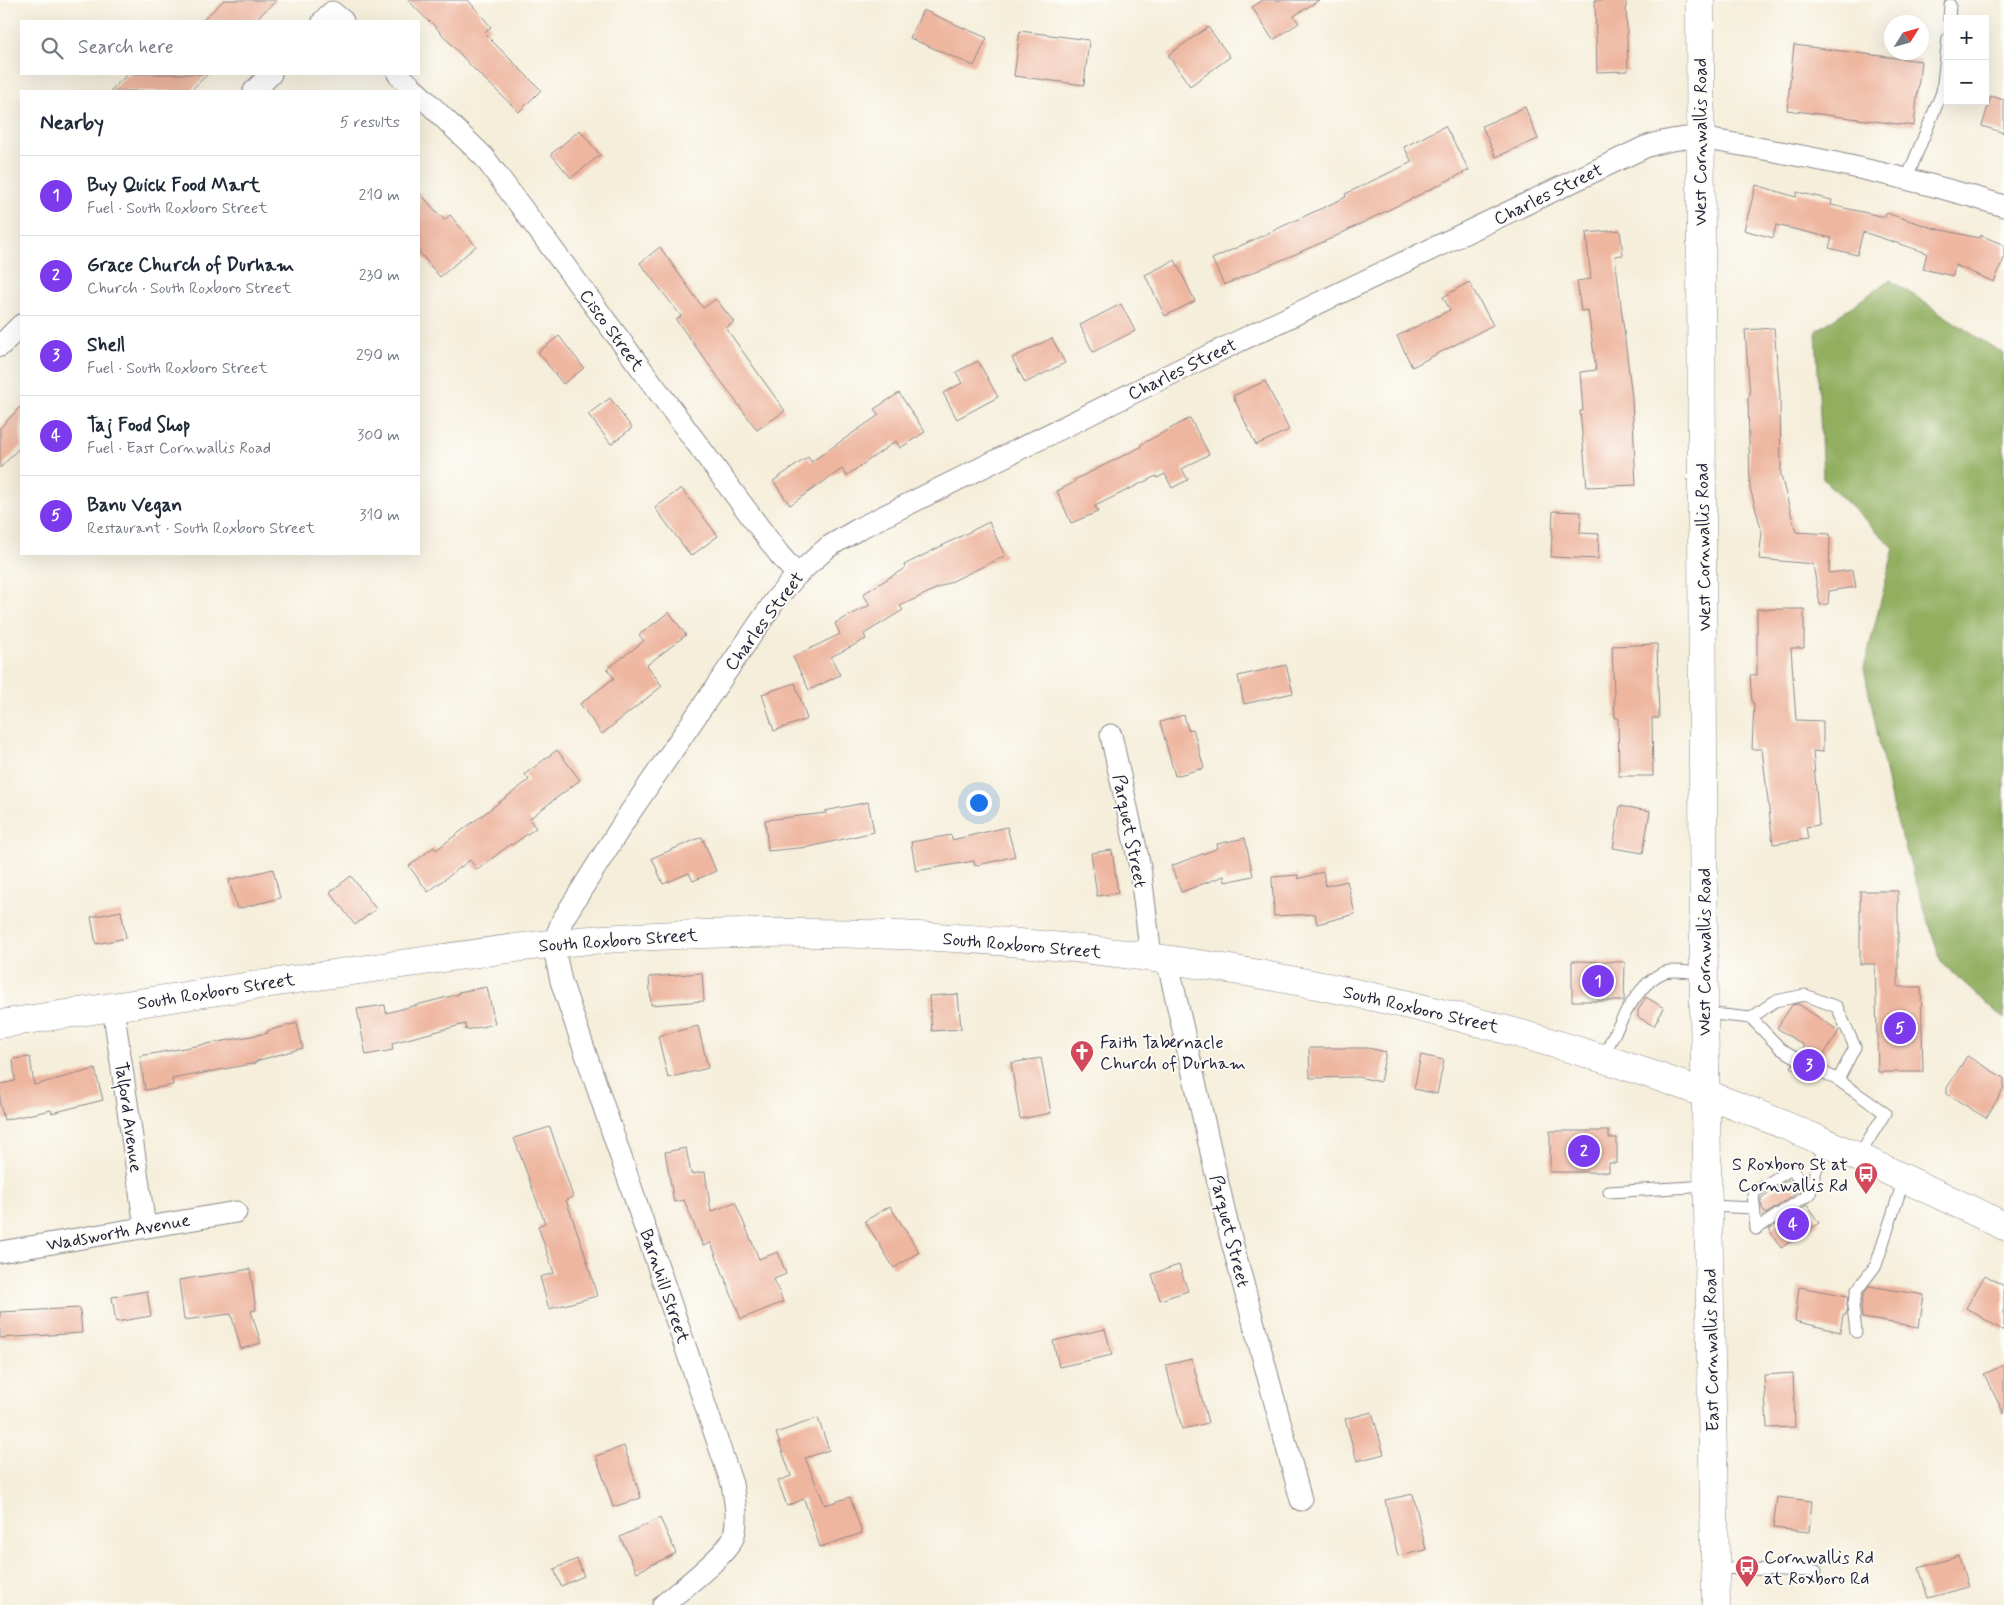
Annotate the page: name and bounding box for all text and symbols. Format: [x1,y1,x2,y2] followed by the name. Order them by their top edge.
[1884,15,1929,60] north arrow
[1944,15,1989,105] map controls
[1944,15,1989,60] button: +
[20,20,420,75] search box
[38,34,66,62] icon: search
[78,35,174,60] text: Search here
[1689,58,1713,226] street label: West Cornwallis Road
[1944,60,1989,105] button: −
[40,109,104,137] text: Nearby
[340,112,400,133] text: 5 results
[1490,158,1607,232] street label: Charles Street
[87,173,260,198] text: Buy Quick Food Mart
[52,185,60,206] text: 1
[359,185,400,206] text: 210 m
[87,198,268,219] text: Fuel · South Roxboro Street
[87,253,294,278] text: Grace Church of Durham
[52,265,60,286] text: 2
[359,265,400,286] text: 230 m
[87,278,291,299] text: Church · South Roxboro Street
[573,285,649,377] street label: Cisco Street
[87,333,125,358] text: Shell
[1124,333,1241,407] street label: Charles Street
[52,345,60,366] text: 3
[356,345,400,366] text: 290 m
[87,358,268,379] text: Fuel · South Roxboro Street
[87,413,191,438] text: Taj Food Shop
[51,425,61,446] text: 4
[357,425,400,446] text: 300 m
[87,438,271,459] text: Fuel · East Cornwallis Road
[1691,463,1717,631] street label: West Cornwallis Road
[87,493,182,518] text: Banu Vegan
[51,505,61,526] text: 5
[359,505,400,526] text: 310 m
[87,518,315,539] text: Restaurant · South Roxboro Street
[720,567,810,676] street label: Charles Street
[1106,772,1152,890] street label: Parquet Street
[966,790,992,816] your location
[1693,868,1717,1036] street label: West Cornwallis Road
[538,923,699,959] street label: South Roxboro Street
[942,927,1103,965] street label: South Roxboro Street
[1582,962,1614,1000] pin: 1
[136,968,297,1016] street label: South Roxboro Street
[1341,980,1501,1040] street label: South Roxboro Street
[1884,1009,1916,1047] pin: 5
[1100,1031,1246,1076] place label: Faith Tabernacle Church of Durham
[1069,1039,1095,1073] church icon: Faith Tabernacle Church of Durham
[1793,1046,1825,1084] pin: 3
[106,1060,148,1174] street label: Talford Avenue
[1568,1132,1600,1170] pin: 2
[1732,1153,1848,1198] place label: S Roxboro St at Cornwallis Rd
[1853,1161,1879,1195] bus stop icon: S Roxboro St at Cornwallis Rd
[1203,1173,1255,1290] street label: Parquet Street
[1777,1205,1809,1243] pin: 4
[44,1209,192,1257] street label: Wadsworth Avenue
[633,1226,695,1347] street label: Barnhill Street
[1699,1268,1725,1432] street label: East Cornwallis Road
[1764,1546,1874,1591] place label: Cornwallis Rd at Roxboro Rd
[1734,1554,1760,1588] bus stop icon: Cornwallis Rd at Roxboro Rd

